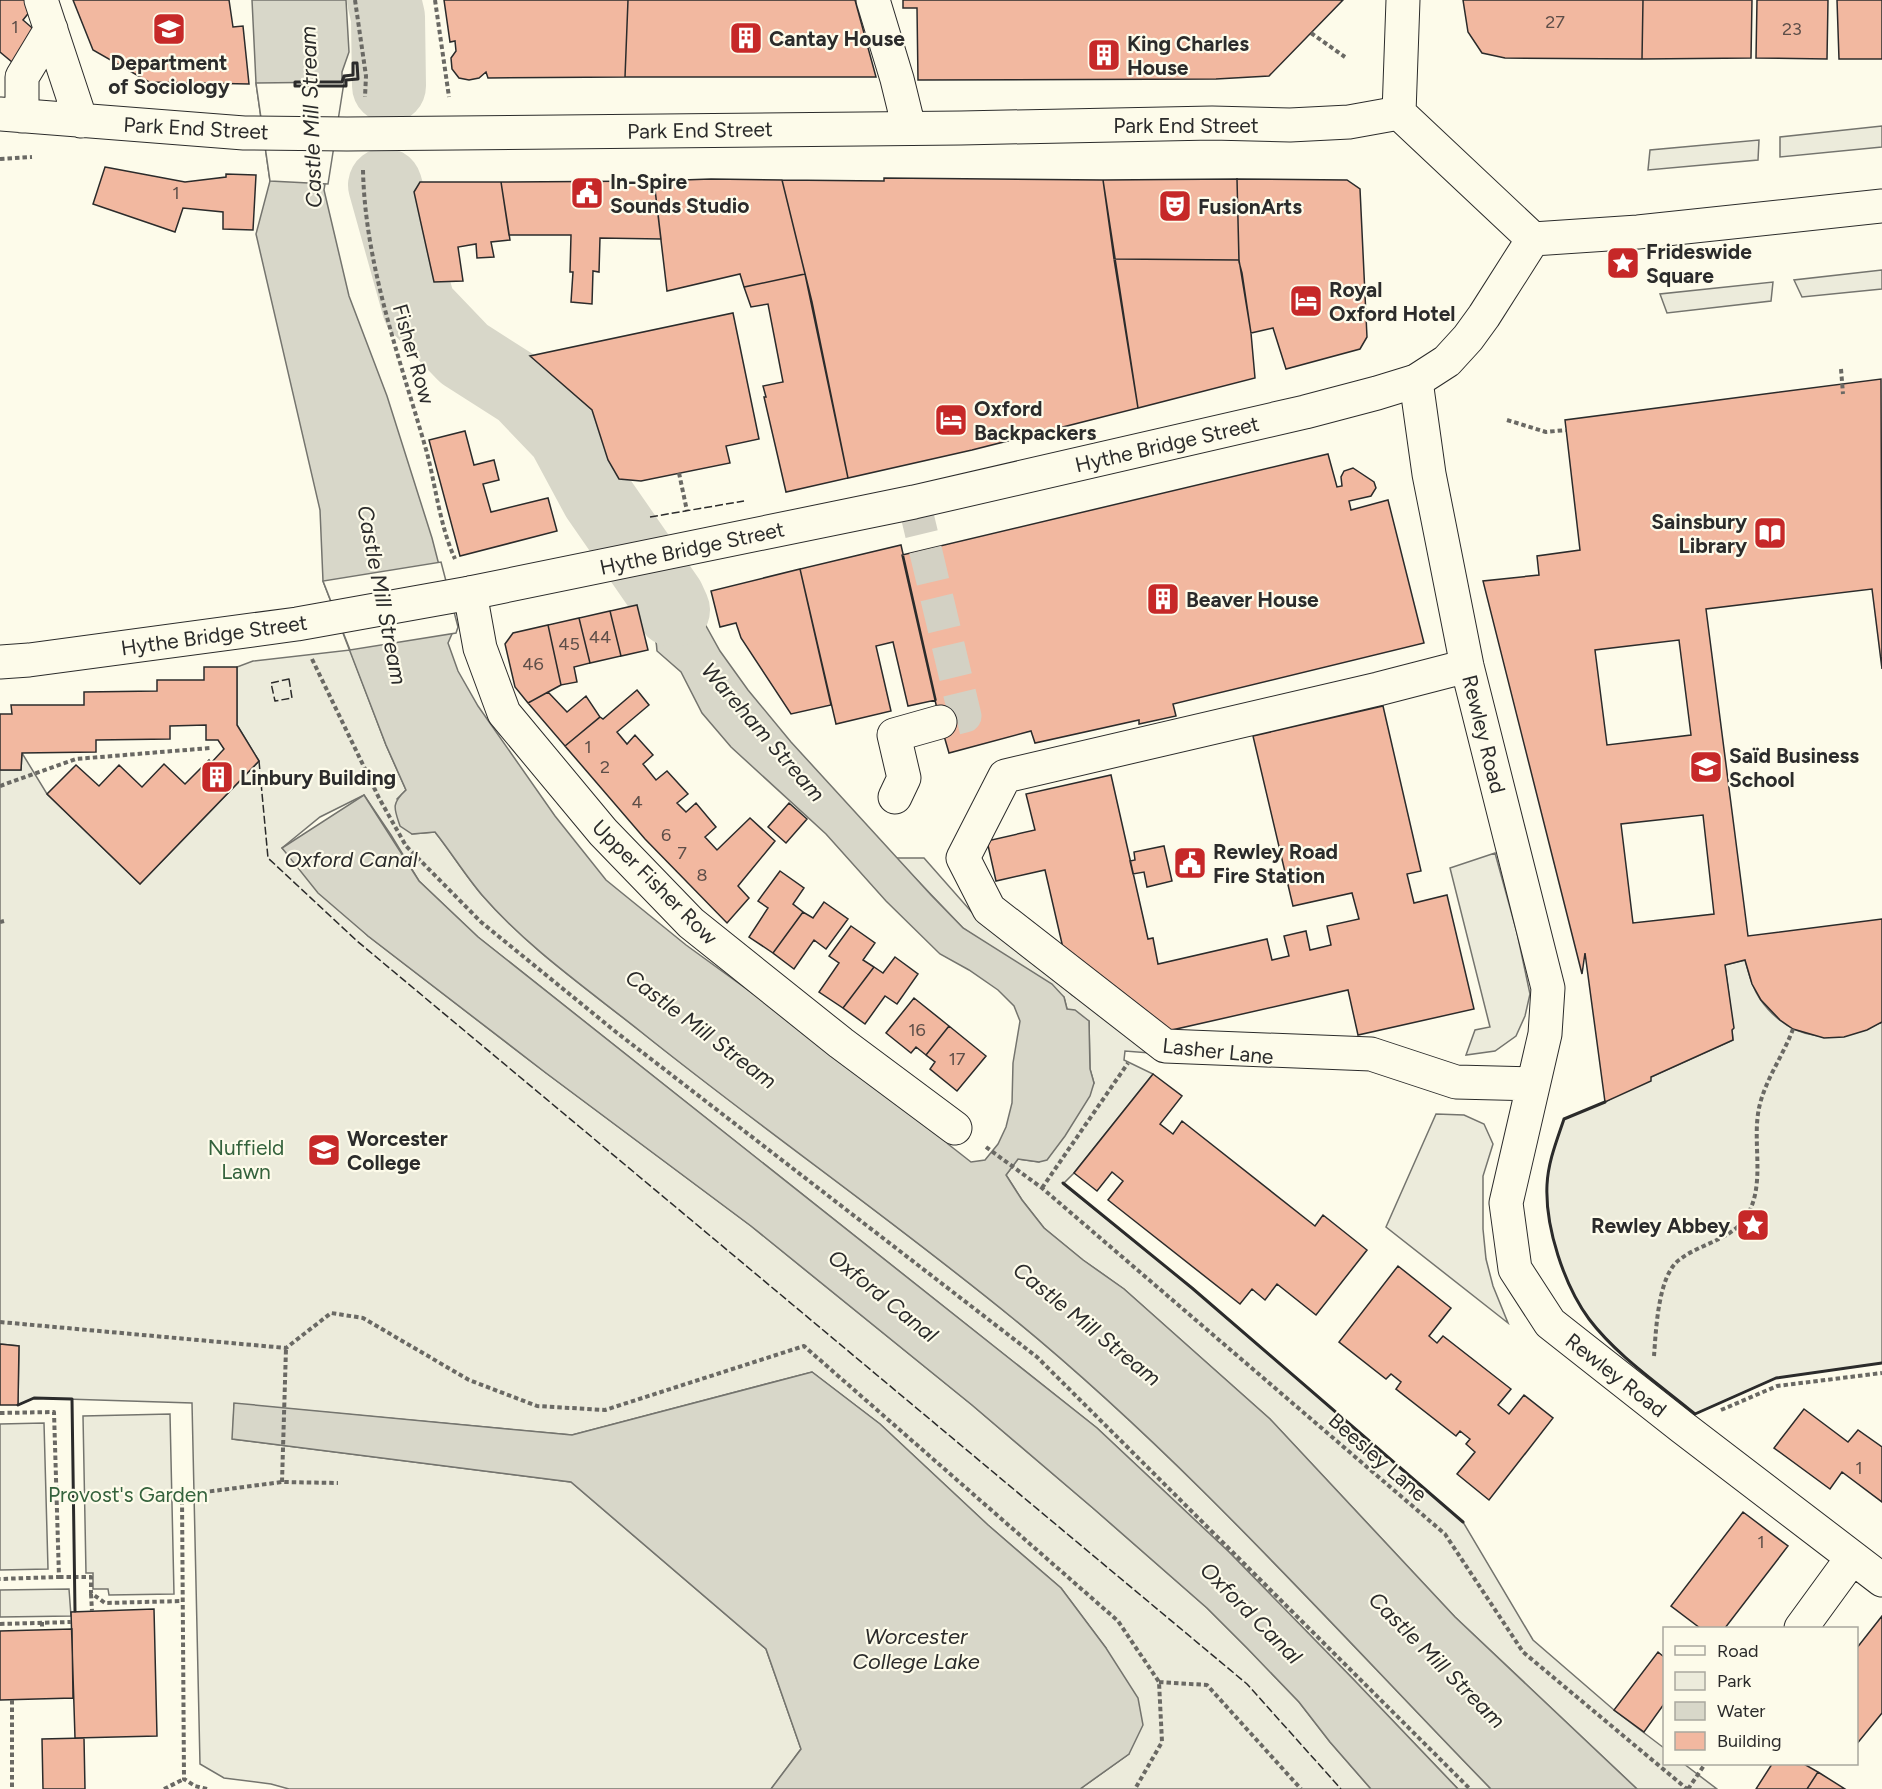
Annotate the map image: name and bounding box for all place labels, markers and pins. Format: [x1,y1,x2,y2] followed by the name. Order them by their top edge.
[151,11,187,47] school or university icon: Department of Sociology
[728,20,764,56] building icon: Cantay House
[769,26,905,51] place label: Cantay House
[1127,31,1249,80] place label: King Charles House
[1086,37,1122,73] building icon: King Charles House
[108,50,231,99] place label: Department of Sociology
[610,169,749,218] place label: In-Spire Sounds Studio
[569,175,605,211] public building icon: In-Spire Sounds Studio
[1157,188,1193,224] theatre icon: FusionArts
[1198,194,1302,219] place label: FusionArts
[1646,239,1752,288] place label: Frideswide Square
[1605,245,1641,281] place icon: Frideswide Square
[1329,277,1455,326] place label: Royal Oxford Hotel
[1288,283,1324,319] hotel icon: Royal Oxford Hotel
[974,396,1096,445] place label: Oxford Backpackers
[933,402,969,438] hotel icon: Oxford Backpackers
[1651,509,1748,558] place label: Sainsbury Library
[1752,515,1788,551] library icon: Sainsbury Library
[1145,581,1181,617] building icon: Beaver House
[1186,587,1319,612] place label: Beaver House
[1729,743,1859,792] place label: Saïd Business School
[1688,749,1724,785] school or university icon: Saïd Business School
[199,759,235,795] building icon: Linbury Building
[240,765,396,790] place label: Linbury Building
[1213,839,1338,888] place label: Rewley Road Fire Station
[1172,845,1208,881] public building icon: Rewley Road Fire Station
[347,1126,448,1175] place label: Worcester College
[306,1132,342,1168] school or university icon: Worcester College
[1735,1207,1771,1243] place icon: Rewley Abbey
[1591,1213,1731,1238] place label: Rewley Abbey

